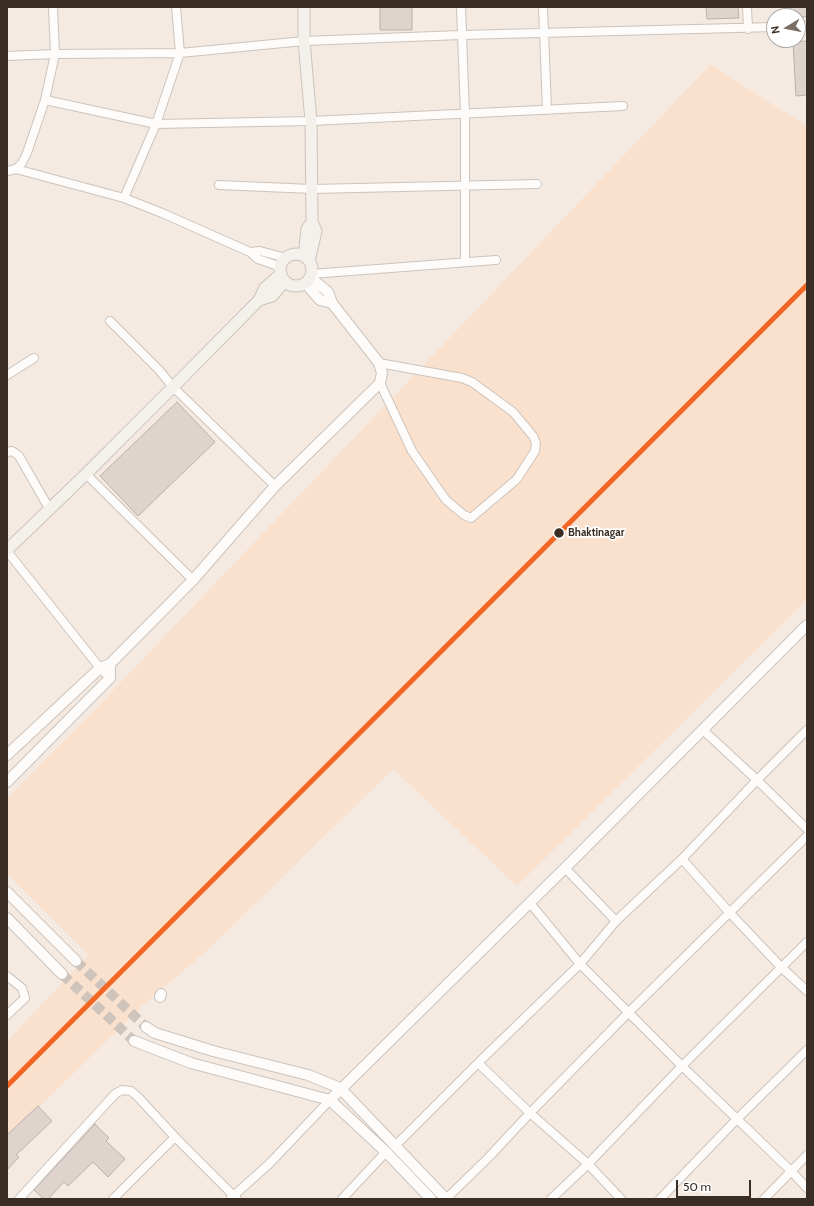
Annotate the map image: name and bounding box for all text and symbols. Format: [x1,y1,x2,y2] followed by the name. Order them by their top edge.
[766,8,806,48] north arrow
[768,25,783,35] text: N
[552,526,566,540] marker: Bhaktinagar
[568,526,624,540] place label: Bhaktinagar
[678,1172,753,1198] scale bar
[683,1179,711,1194] text: 50 m

